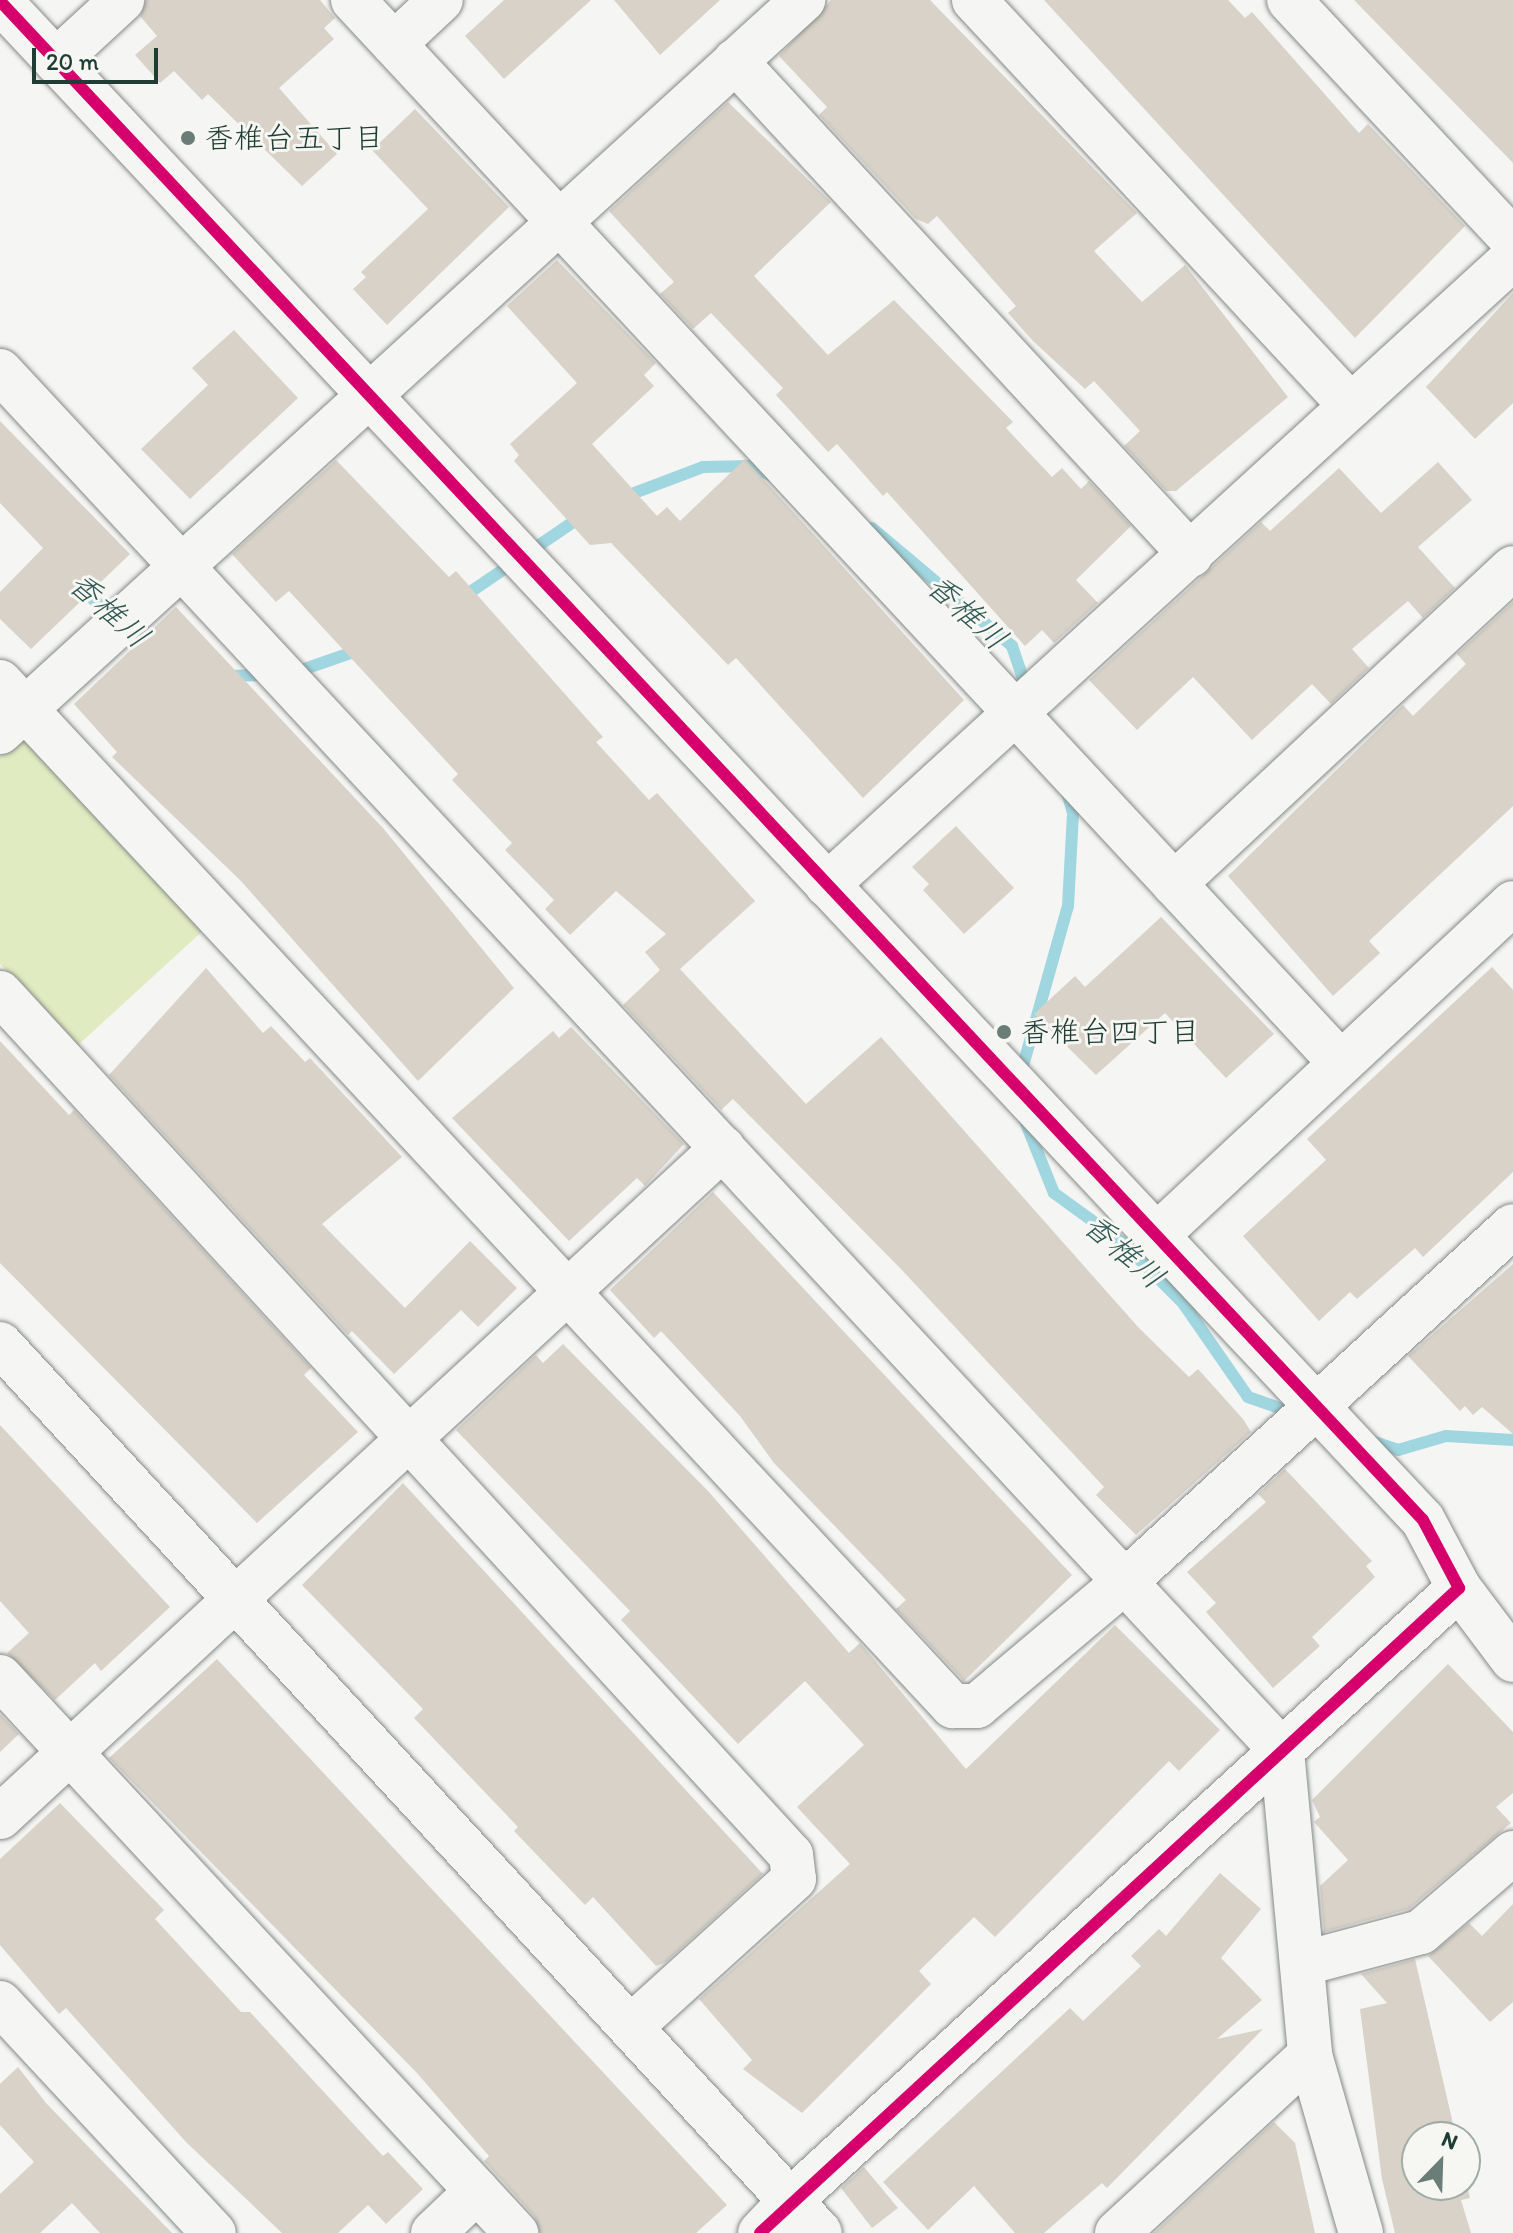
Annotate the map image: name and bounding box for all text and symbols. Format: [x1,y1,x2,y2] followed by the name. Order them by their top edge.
[36,32,162,82] scale bar
[46,47,99,76] text: 20 m
[204,120,384,156] place label: 香椎台五丁目
[179,129,197,147] marker: 香椎台五丁目
[60,564,158,656] water label: 香椎川
[918,566,1016,658] water label: 香椎川
[1020,1014,1200,1050] place label: 香椎台四丁目
[995,1023,1013,1041] marker: 香椎台四丁目
[1075,1205,1173,1297] water label: 香椎川
[1401,2121,1481,2201] north arrow
[1438,2125,1462,2156] text: N

